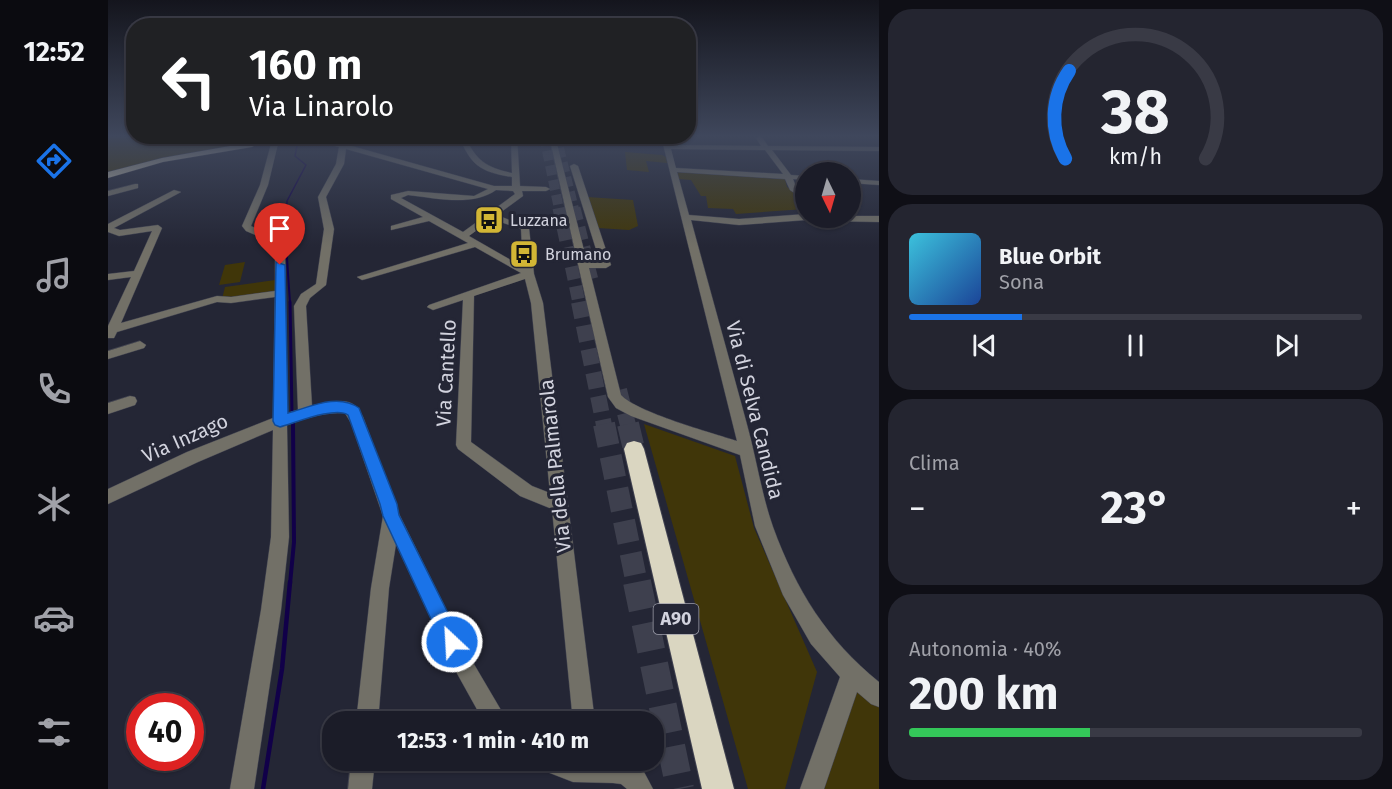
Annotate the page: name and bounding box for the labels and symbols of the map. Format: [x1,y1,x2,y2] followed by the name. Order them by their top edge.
[795,162,861,228] north arrow
[254,203,305,265] pin
[473,204,505,236] bus stop icon: Luzzana
[510,211,568,230] place label: Luzzana
[508,238,540,270] bus stop icon: Brumano
[545,245,611,264] place label: Brumano
[721,318,789,502] street label: Via di Selva Candida
[431,319,461,427] street label: Via Cantello
[534,378,576,554] street label: Via della Palmarola
[138,408,232,468] street label: Via Inzago
[654,604,698,634] road number: A90
[420,610,484,674] position arrow
[126,693,204,771] speed limit sign: 40

